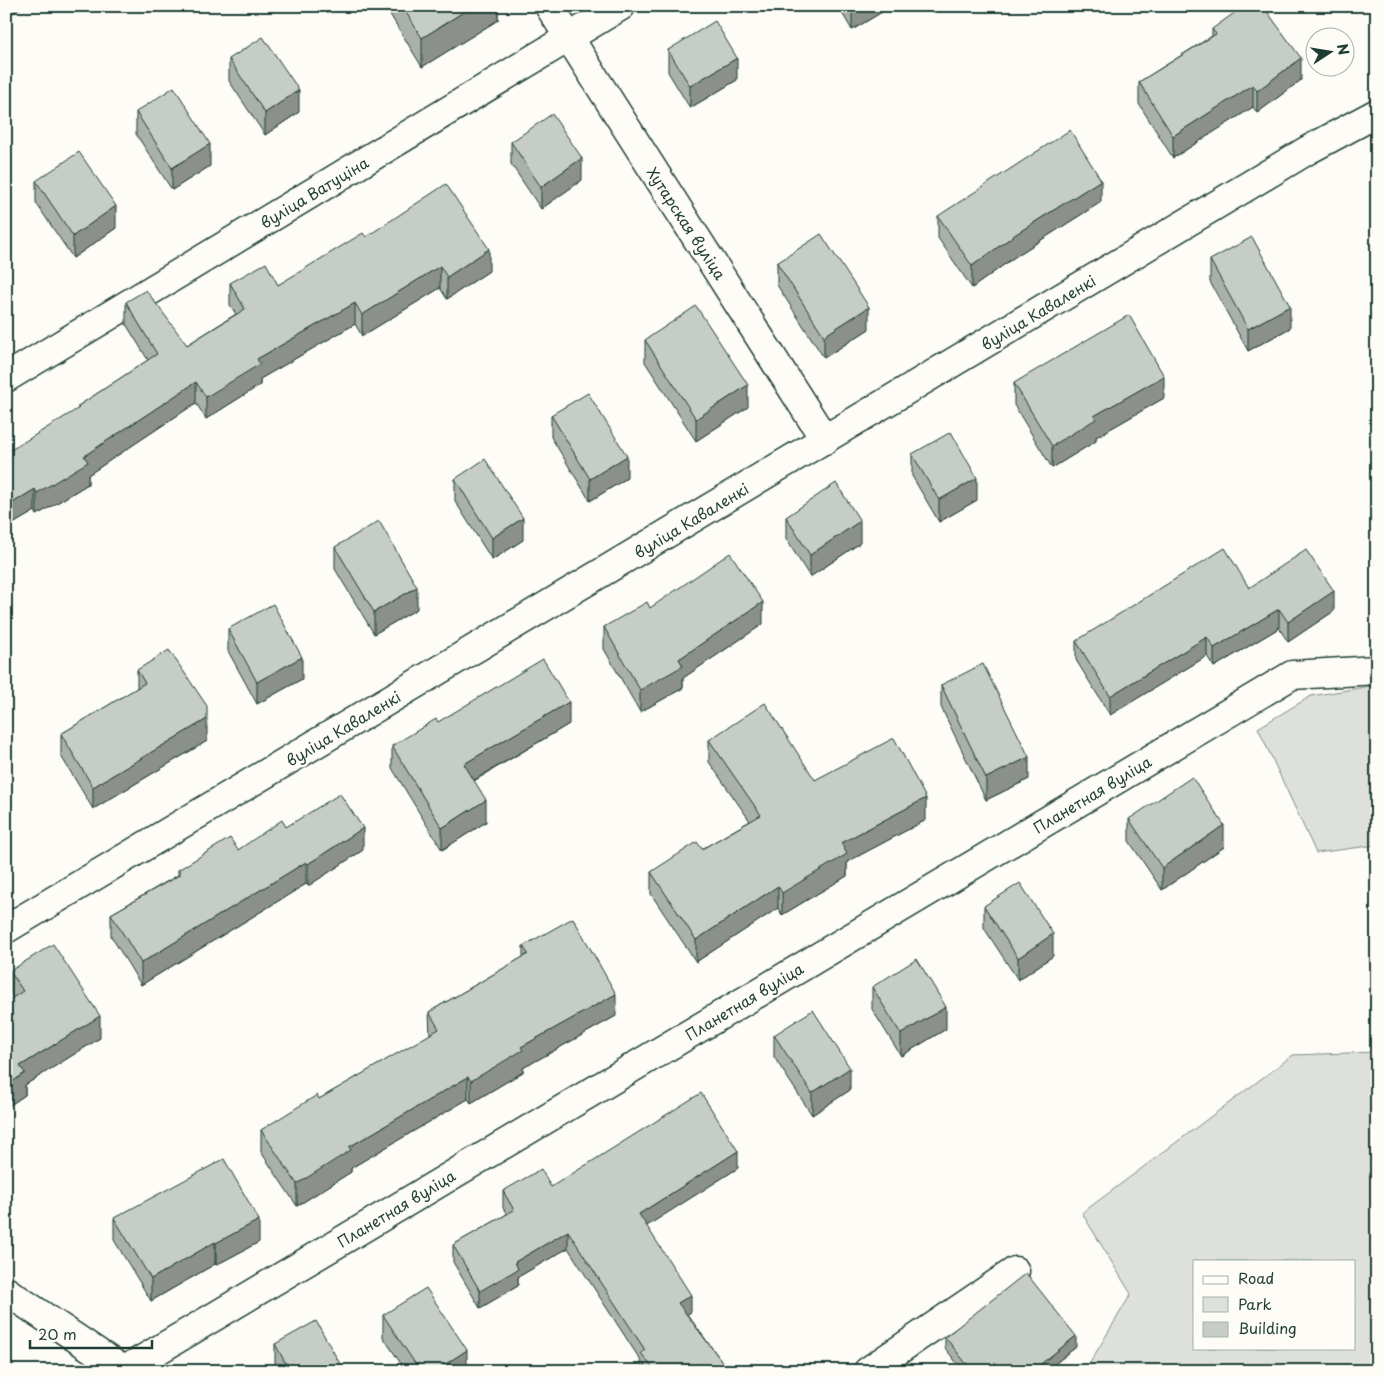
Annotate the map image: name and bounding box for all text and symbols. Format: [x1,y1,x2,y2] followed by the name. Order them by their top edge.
[1306,28,1356,78] north arrow
[1332,42,1355,57] text: N
[255,150,373,233] street label: вуліца Ватуціна
[642,162,733,285] street label: Хутарская вуліца
[976,269,1100,355] street label: вуліца Каваленкі
[629,477,753,563] street label: вуліца Каваленкі
[281,685,405,771] street label: вуліца Каваленкі
[1029,749,1156,838] street label: Планетная вуліца
[681,956,808,1045] street label: Планетная вуліца
[333,1163,460,1252] street label: Планетная вуліца
[1193,1260,1356,1350] legend
[1238,1266,1274,1289] text: Road
[1238,1292,1272,1315] text: Park
[1238,1316,1297,1339] text: Building
[30,1317,152,1349] scale bar
[38,1322,77,1345] text: 20 m

